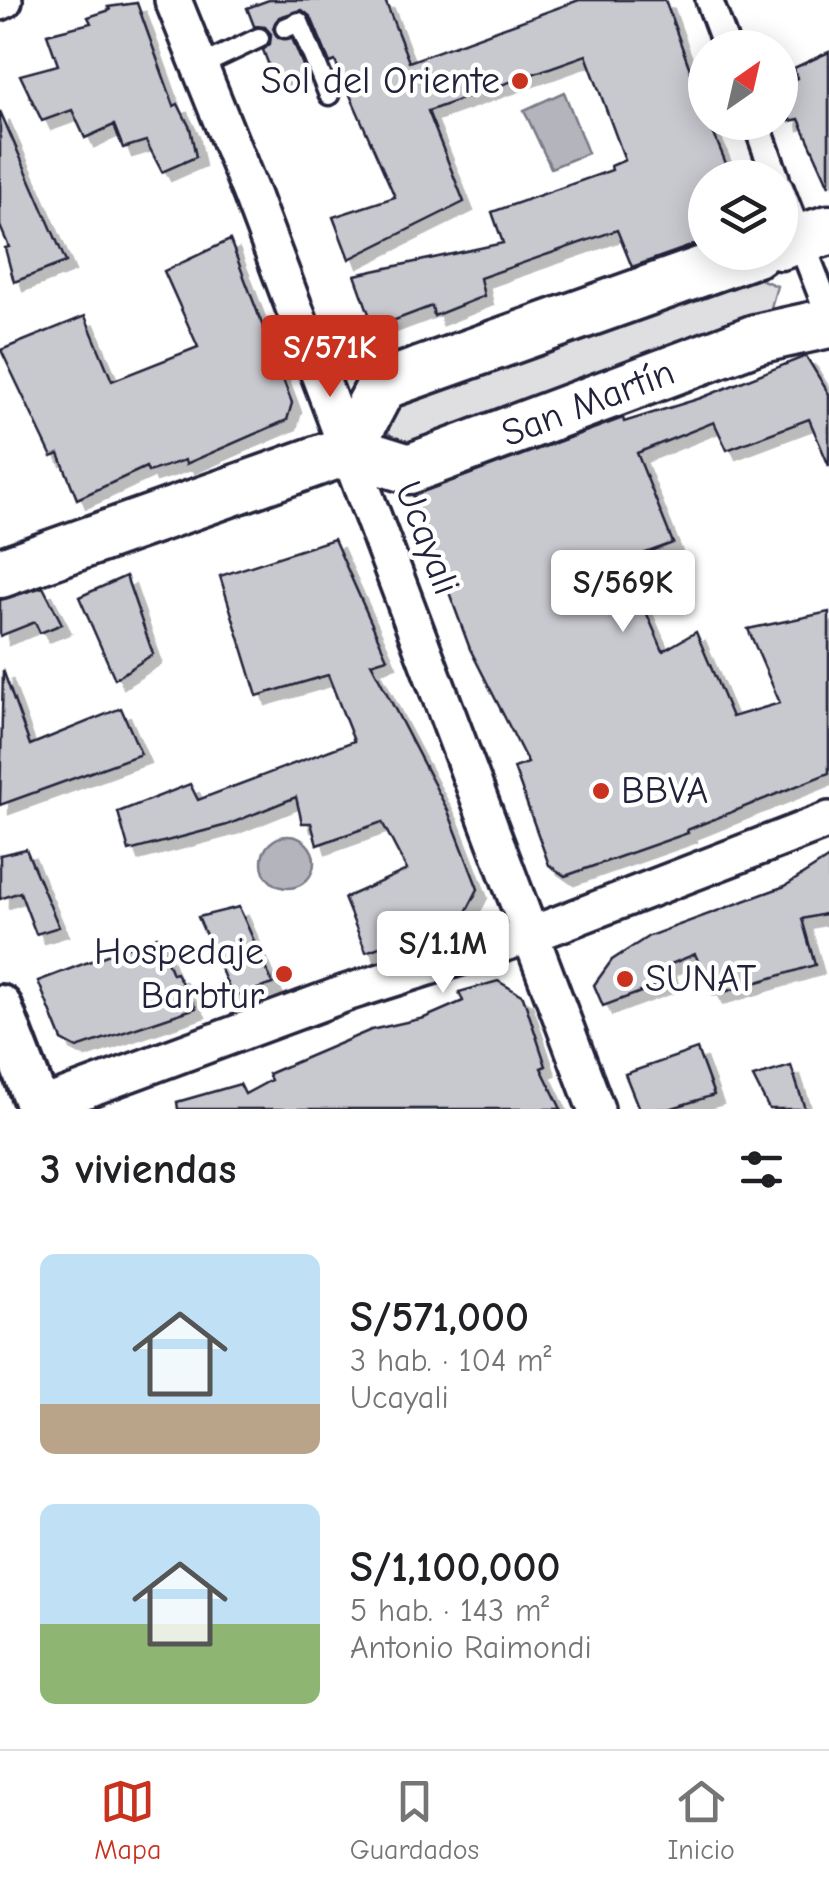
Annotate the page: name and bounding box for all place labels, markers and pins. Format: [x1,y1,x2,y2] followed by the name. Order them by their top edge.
[261,59,500,103] place label: Sol del Oriente
[509,70,531,92] marker: Sol del Oriente
[249,315,411,400] pin: S/571K
[542,550,704,635] pin: S/569K
[621,769,708,813] place label: BBVA
[590,780,612,802] marker: BBVA
[362,911,524,996] pin: S/1.1M
[94,930,264,1018] place label: Hospedaje Barbtur
[645,957,756,1001] place label: SUNAT
[273,963,295,985] marker: Hospedaje Barbtur
[614,968,636,990] marker: SUNAT

